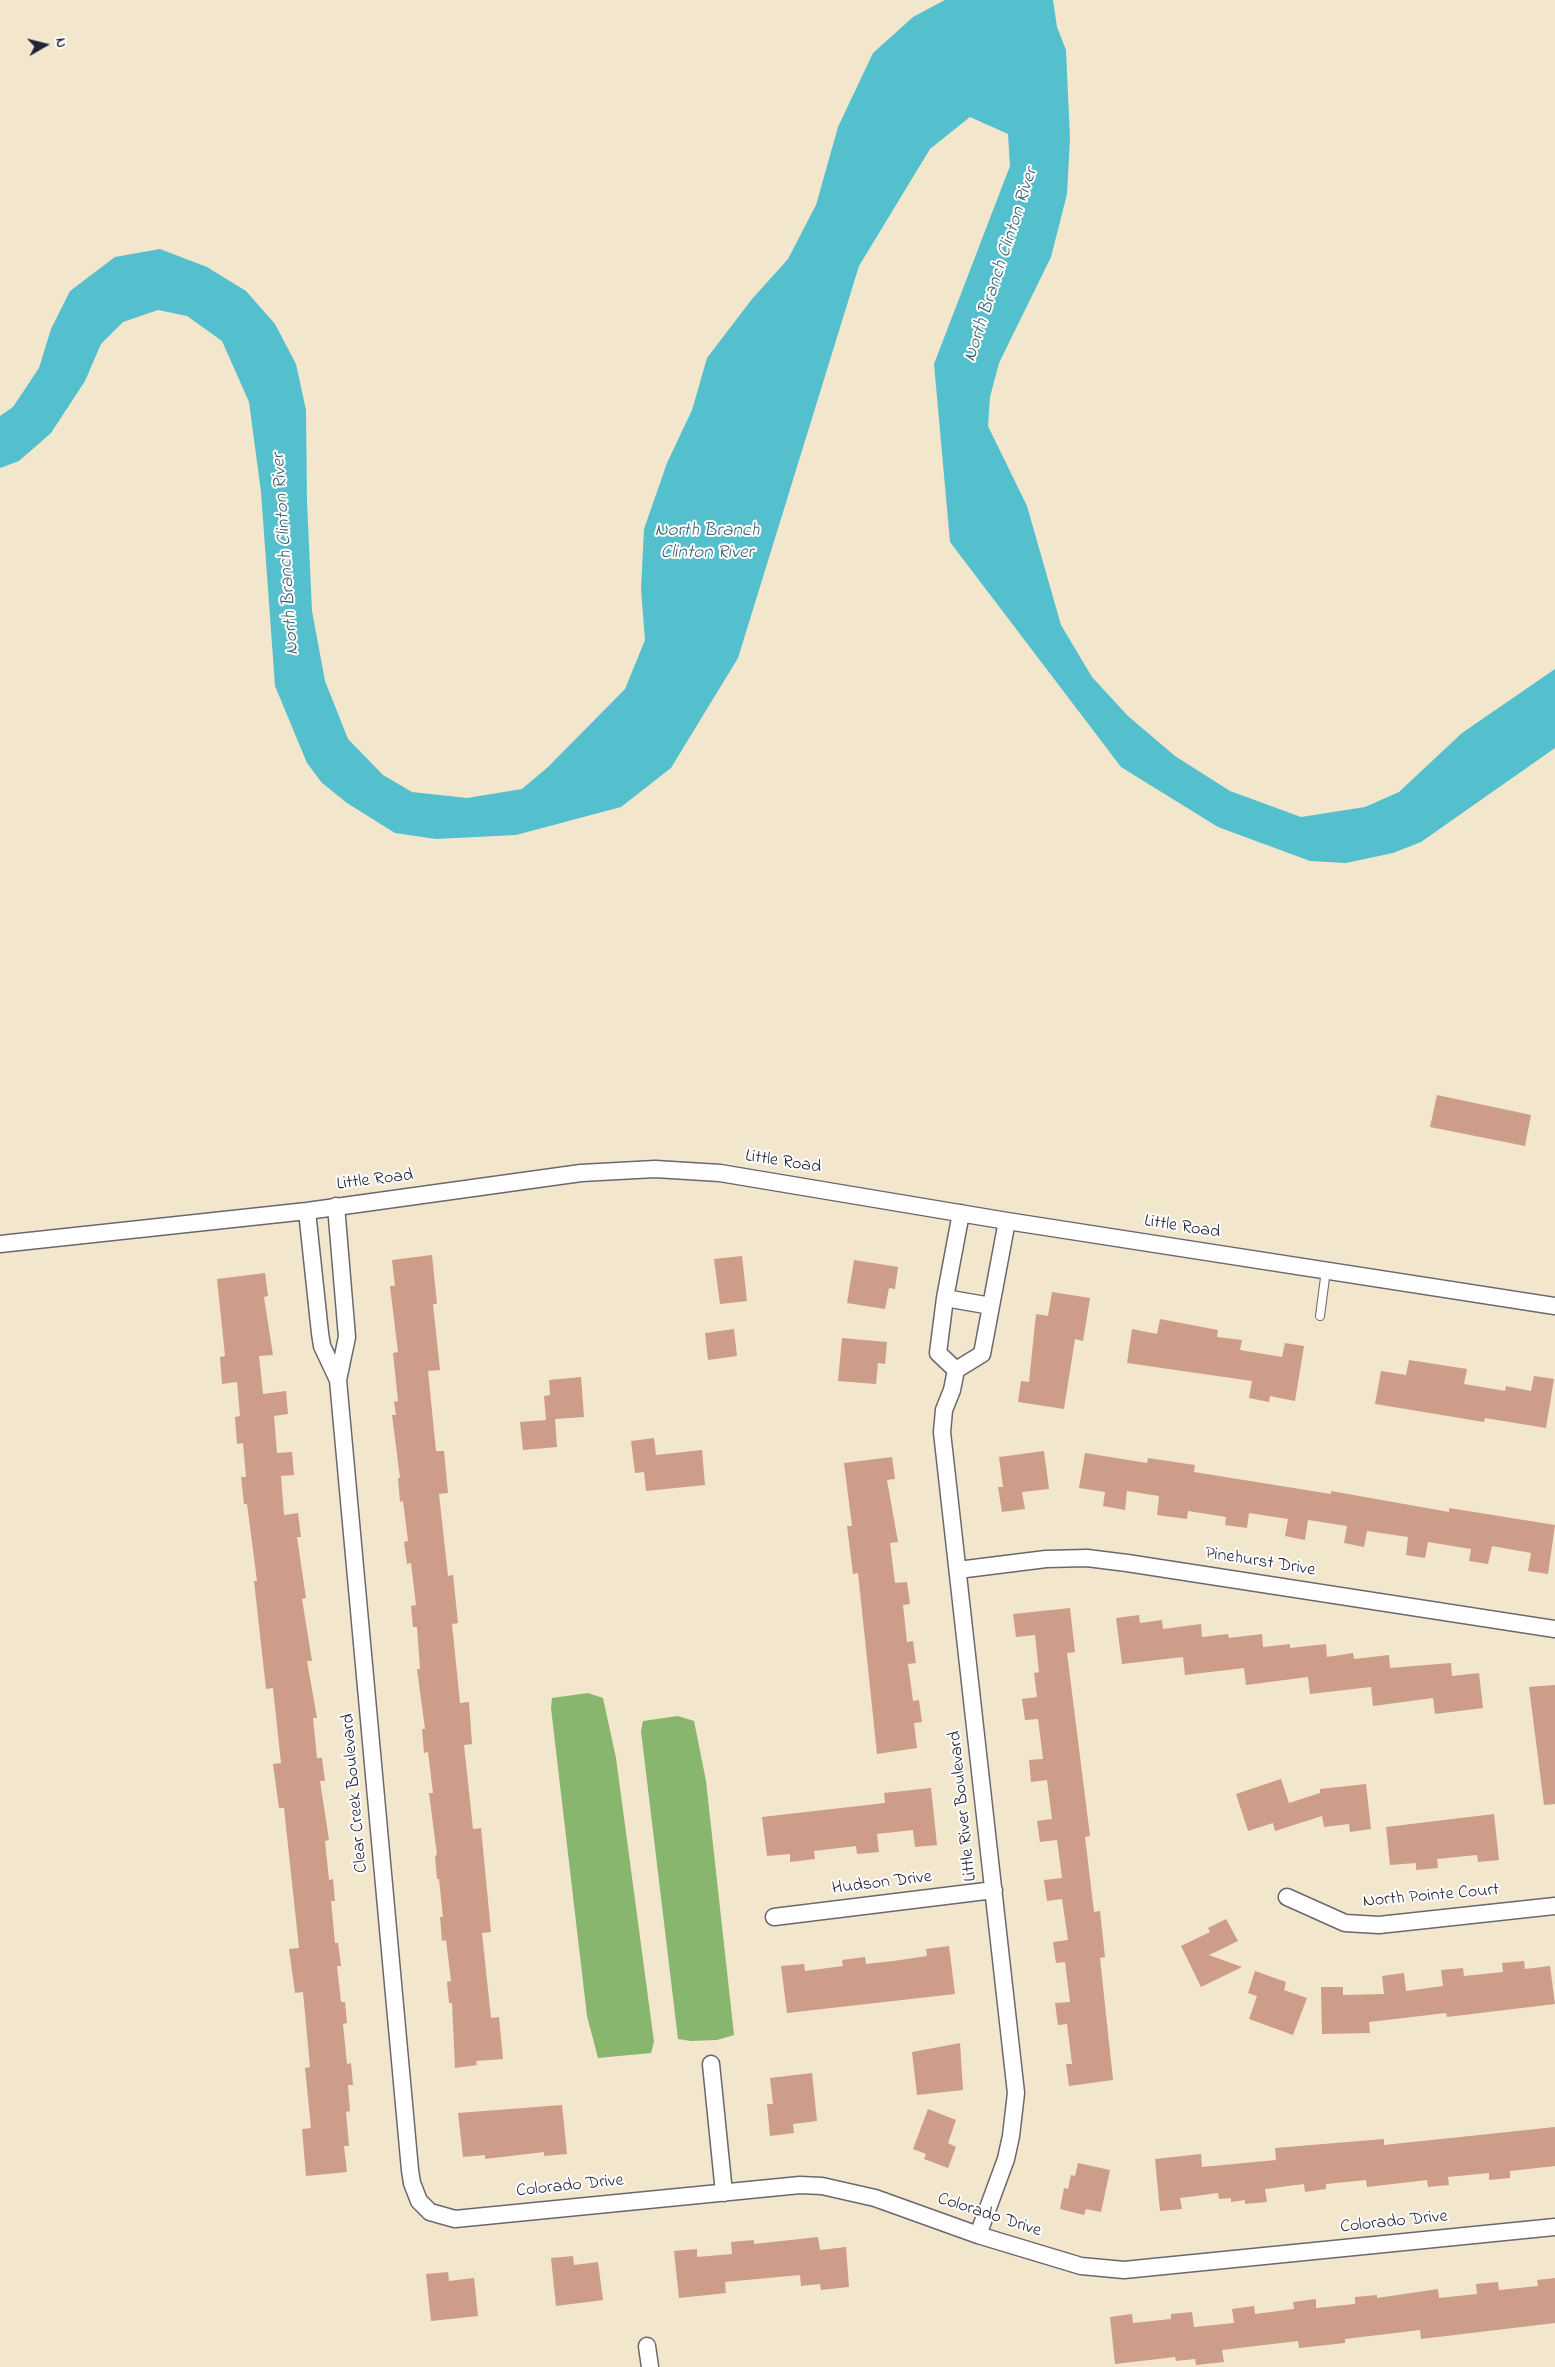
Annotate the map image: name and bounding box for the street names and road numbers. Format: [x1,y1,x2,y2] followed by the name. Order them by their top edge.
[743,1146,823,1180] street label: Little Road
[336,1166,414,1196] street label: Little Road
[1142,1211,1222,1245] street label: Little Road
[1203,1544,1317,1582] street label: Pinehurst Drive
[338,1712,374,1874] street label: Clear Creek Boulevard
[945,1729,983,1883] street label: Little River Boulevard
[831,1867,933,1901] street label: Hudson Drive
[1362,1880,1500,1914] street label: North Pointe Court
[515,2171,625,2203] street label: Colorado Drive
[934,2189,1044,2243] street label: Colorado Drive
[1339,2207,1449,2239] street label: Colorado Drive

